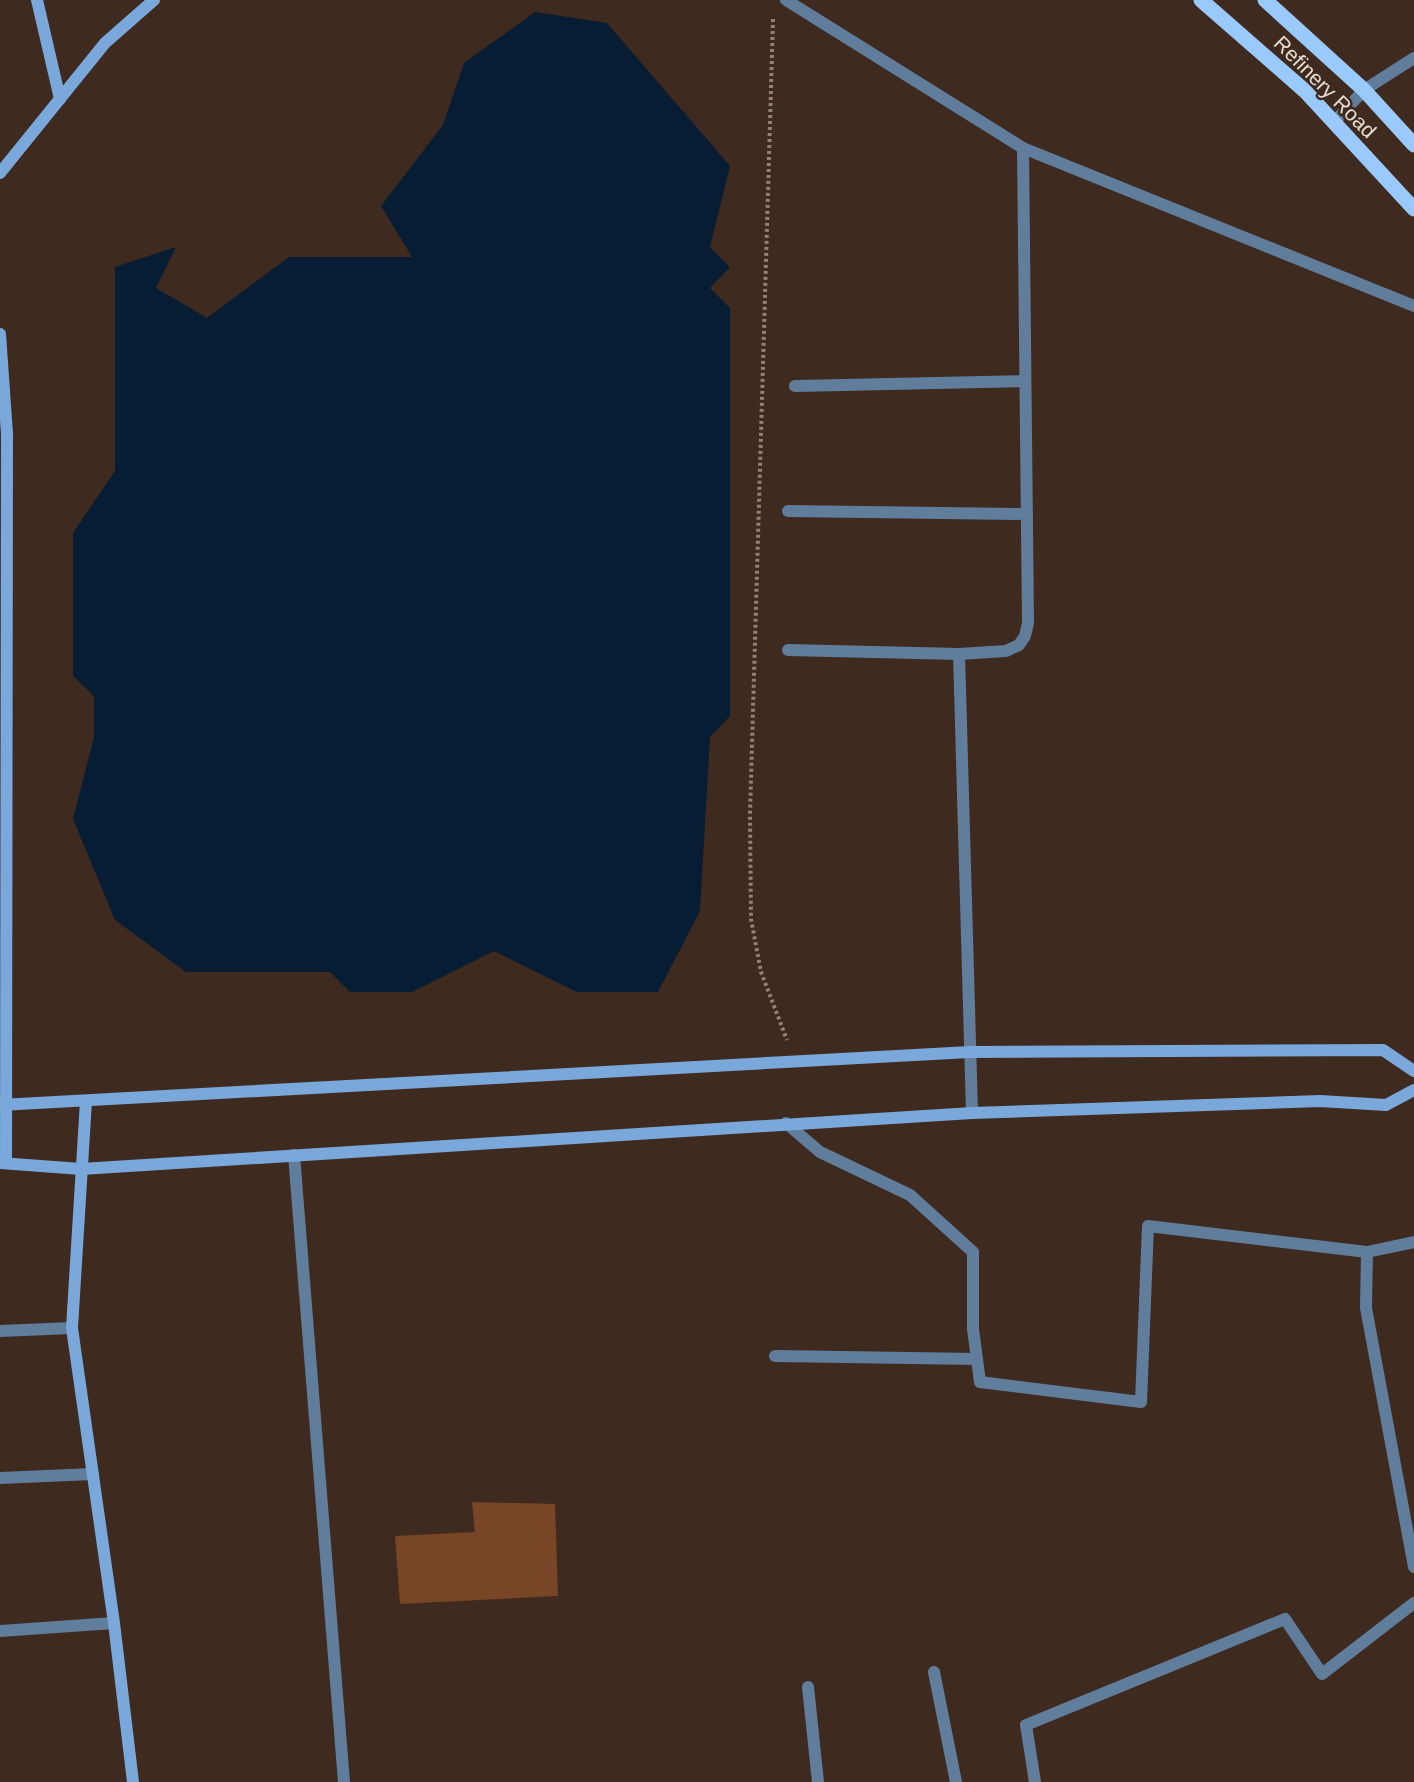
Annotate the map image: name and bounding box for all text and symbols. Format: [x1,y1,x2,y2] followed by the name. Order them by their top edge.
[1270,31,1381,142] street label: Refinery Road

